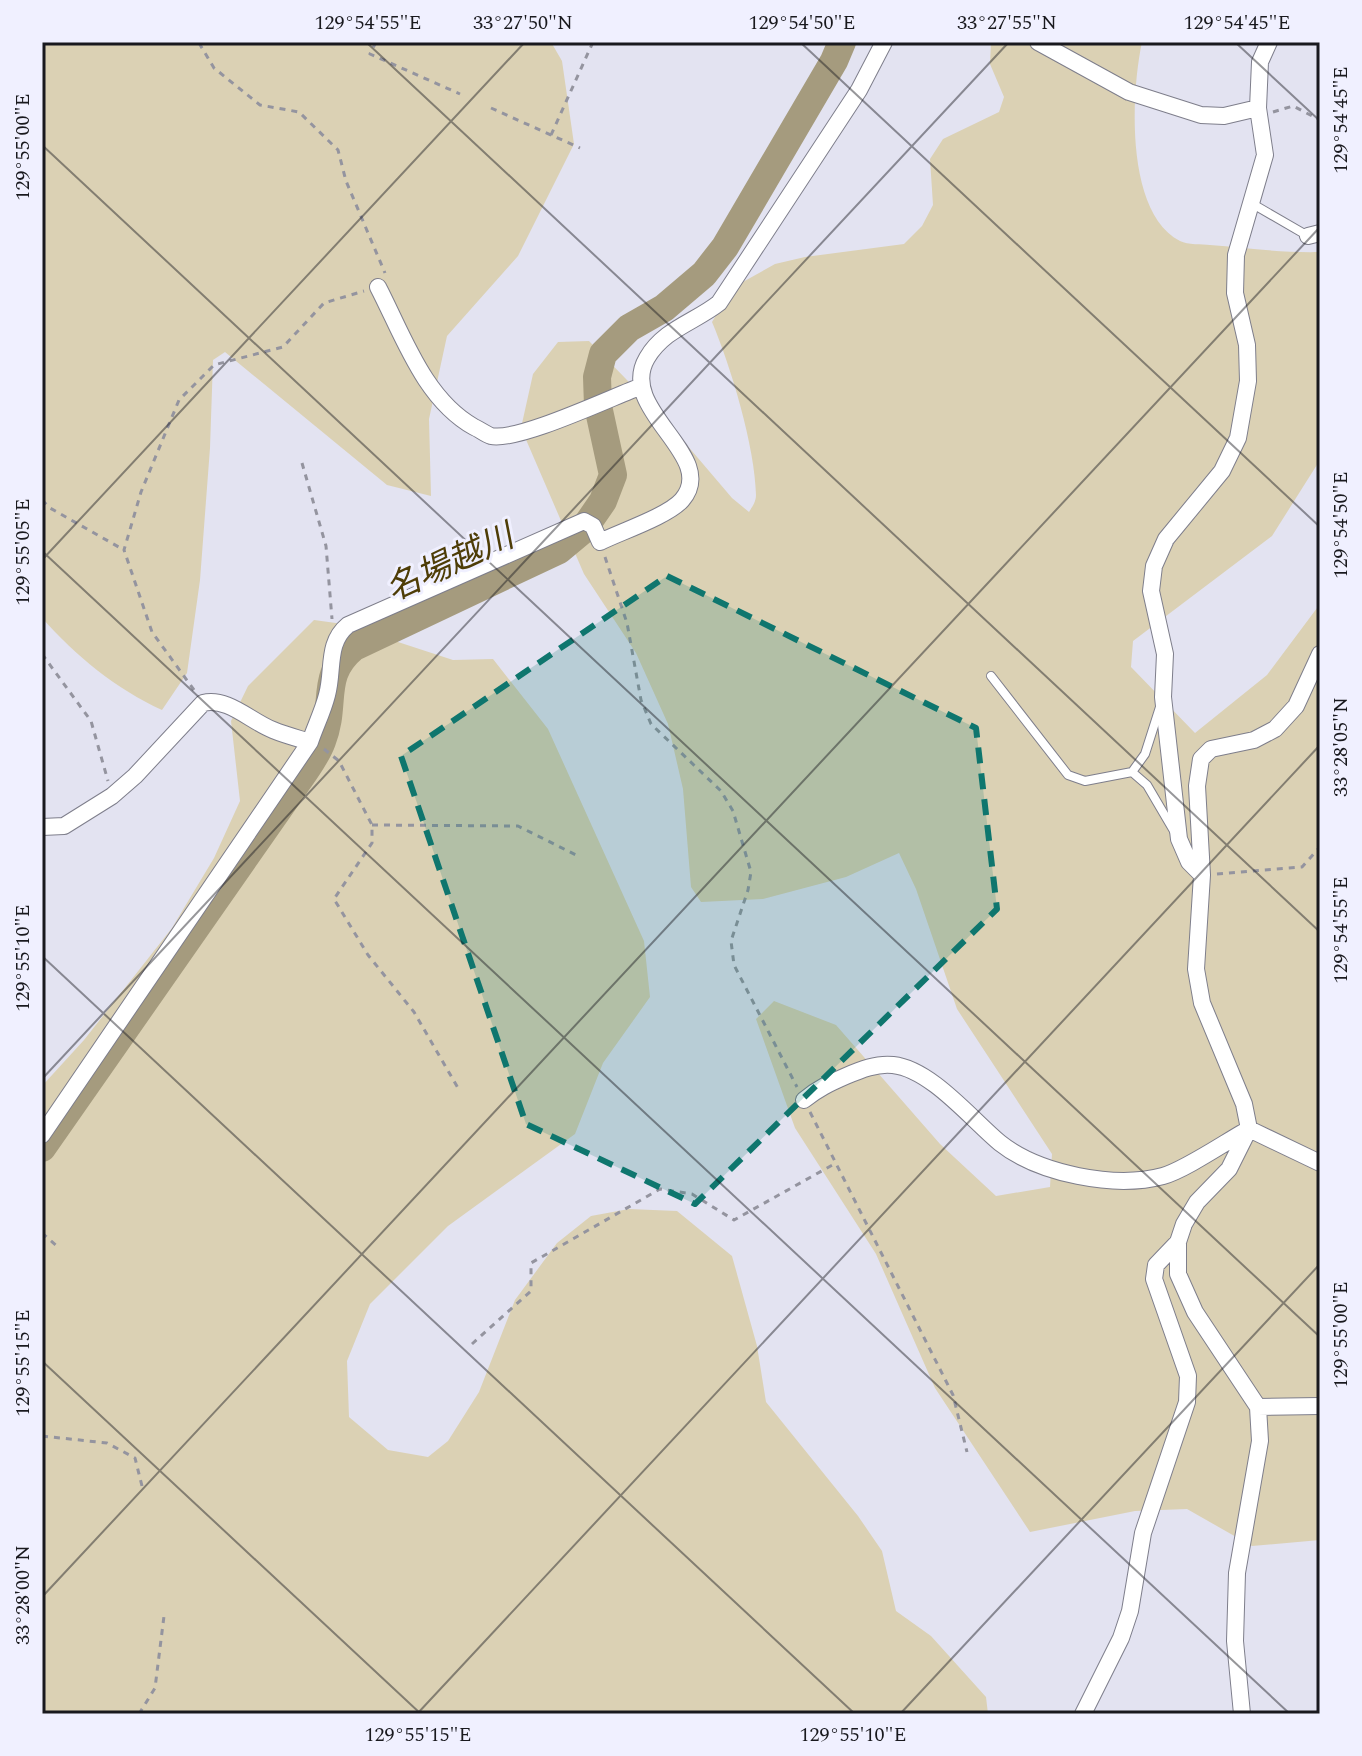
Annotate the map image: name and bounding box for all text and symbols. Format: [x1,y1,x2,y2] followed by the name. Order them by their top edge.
[314,8,422,38] text: 129°54'55"E
[473,8,573,38] text: 33°27'50"N
[748,8,856,38] text: 129°54'50"E
[957,8,1057,38] text: 33°27'55"N
[1183,8,1291,38] text: 129°54'45"E
[1326,66,1356,174] text: 129°54'45"E
[8,93,38,201] text: 129°55'00"E
[1326,471,1356,579] text: 129°54'50"E
[8,498,38,606] text: 129°55'05"E
[377,510,525,616] water label: 名場越川
[1326,697,1356,797] text: 33°28'05"N
[1326,876,1356,984] text: 129°54'55"E
[8,904,38,1012] text: 129°55'10"E
[1326,1281,1356,1389] text: 129°55'00"E
[8,1309,38,1417] text: 129°55'15"E
[8,1545,38,1645] text: 33°28'00"N
[364,1720,472,1750] text: 129°55'15"E
[799,1720,907,1750] text: 129°55'10"E

